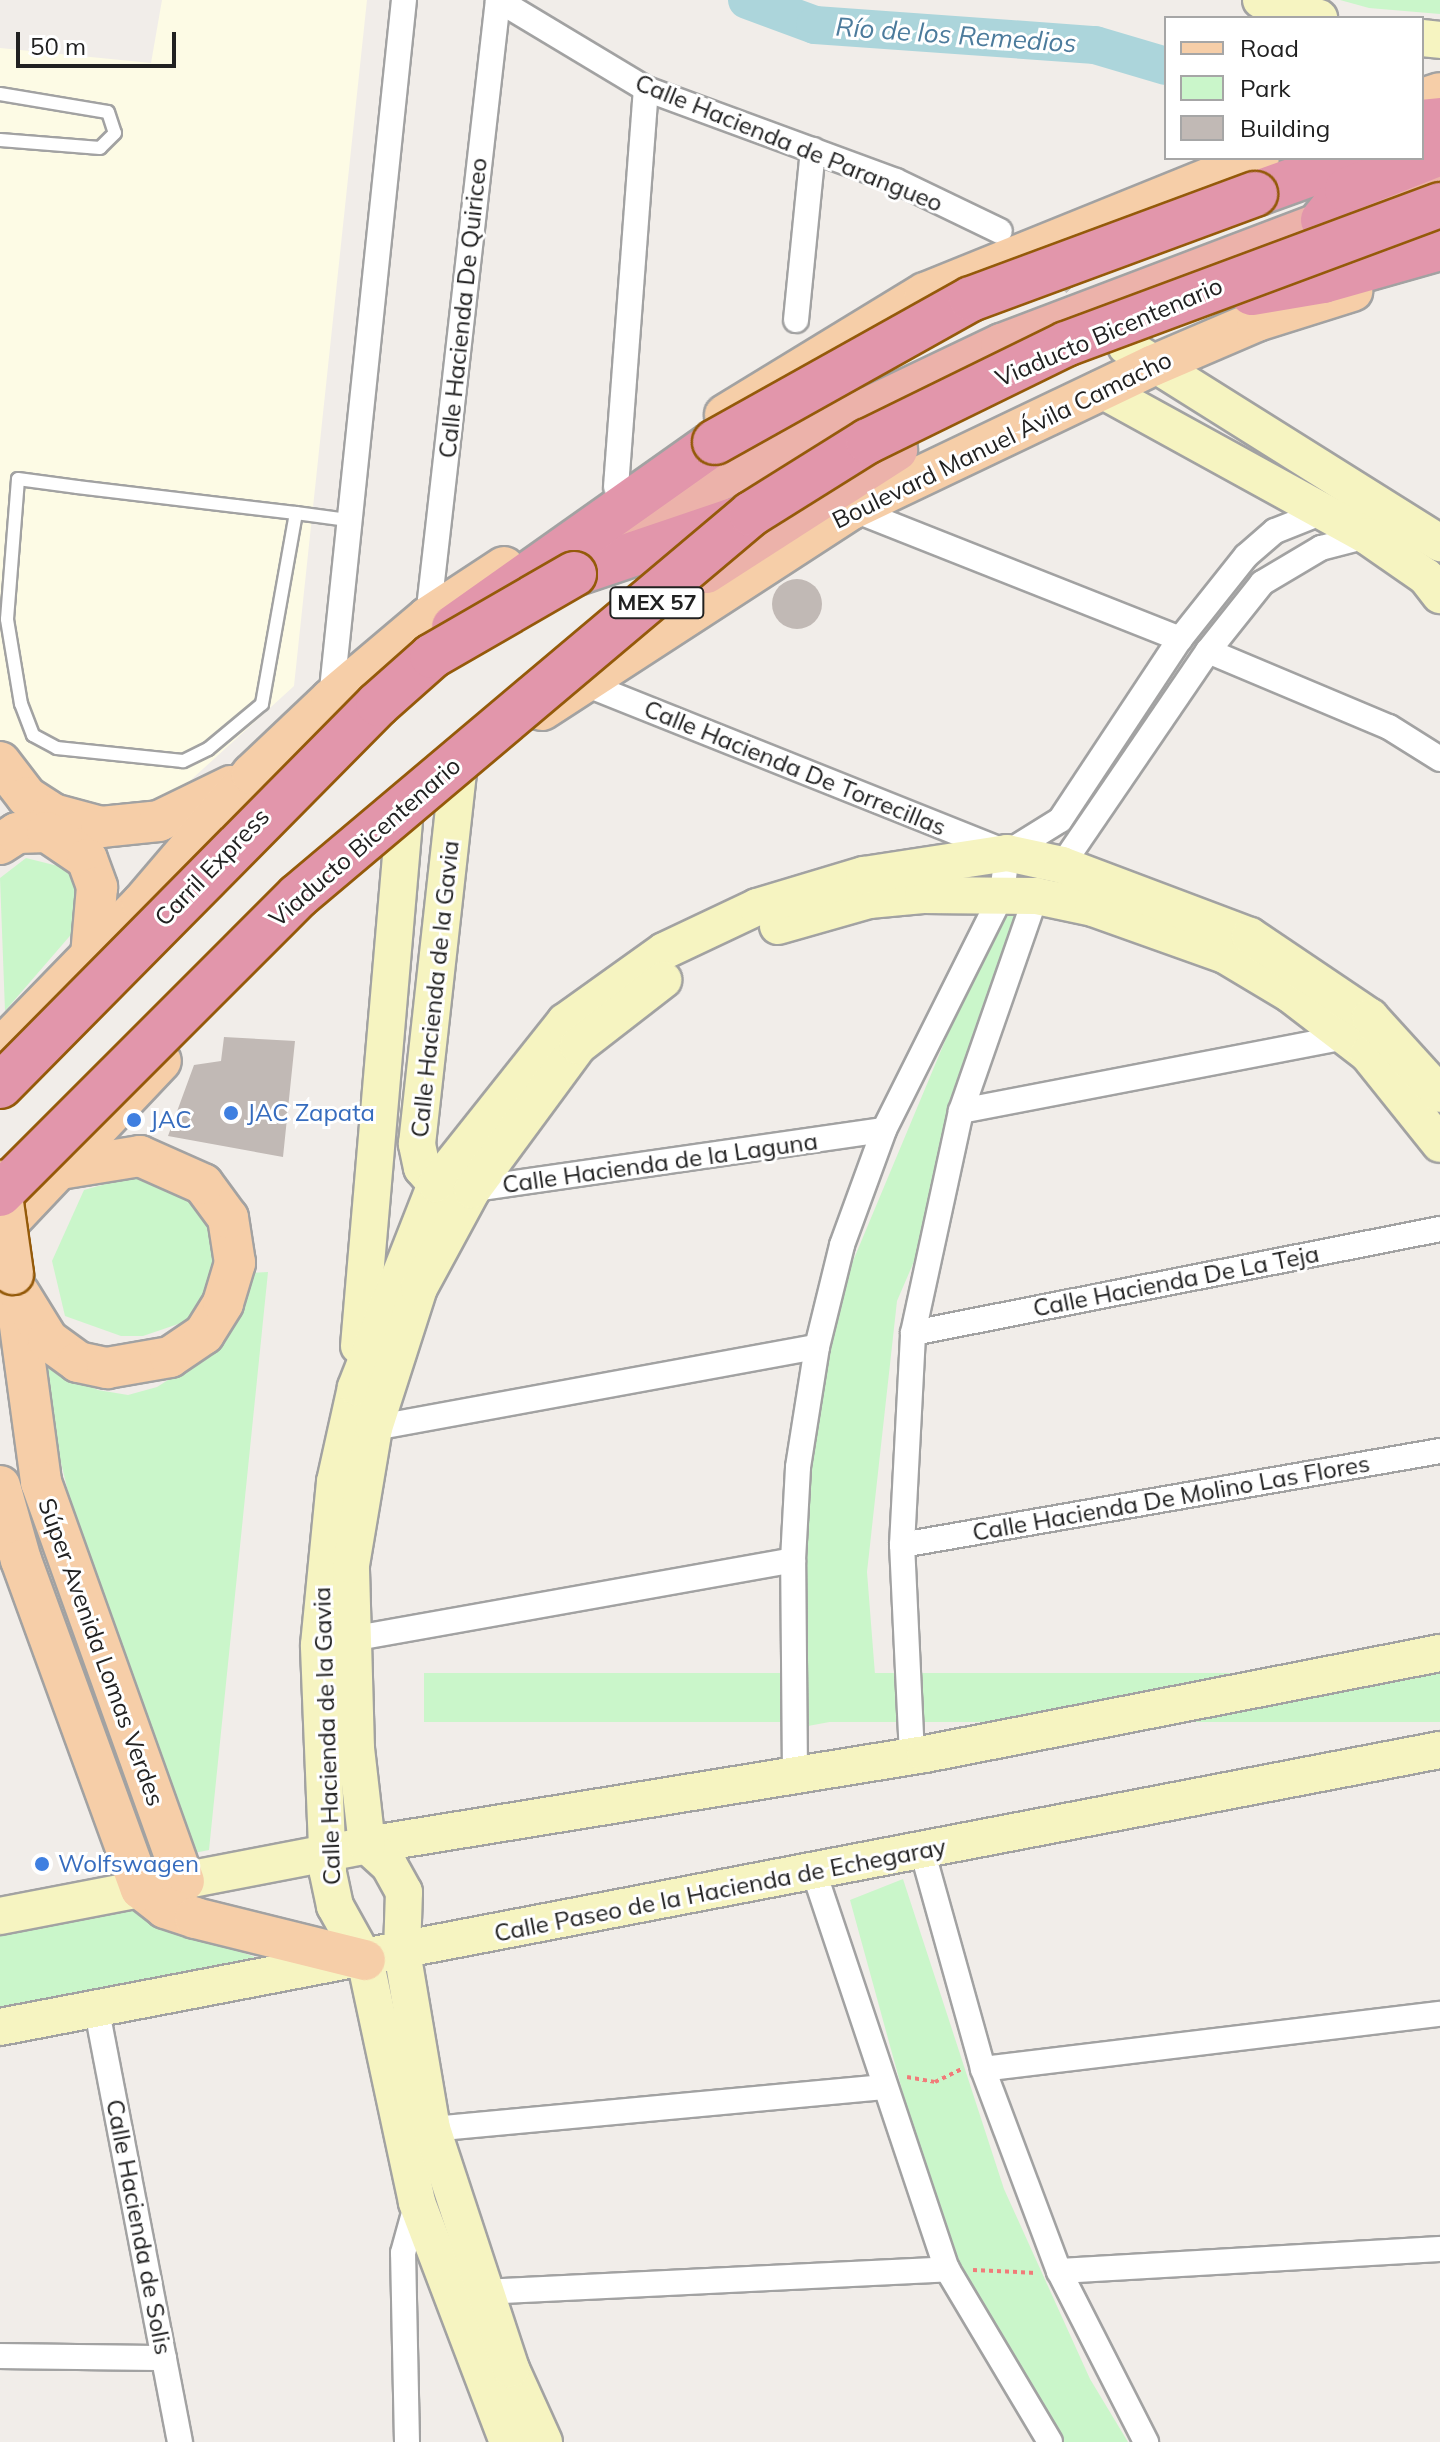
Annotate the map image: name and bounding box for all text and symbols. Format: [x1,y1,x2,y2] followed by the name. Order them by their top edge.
[835,11,1077,59] water label: Río de los Remedios
[20,16,180,66] scale bar
[1164,16,1424,160] legend
[30,31,86,61] text: 50 m
[1240,33,1299,63] text: Road
[631,68,947,218] street label: Calle Hacienda de Parangueo
[1240,73,1291,103] text: Park
[1240,113,1330,143] text: Building
[433,156,493,460] street label: Calle Hacienda De Quiriceo
[991,271,1227,393] street label: Viaducto Bicentenario
[828,345,1176,535] street label: Boulevard Manuel Ávila Camacho
[609,585,705,621] road number: MEX 57
[640,694,950,842] street label: Calle Hacienda De Torrecillas
[263,751,467,933] street label: Viaducto Bicentenario
[149,802,275,932] street label: Carril Express
[405,839,465,1139] street label: Calle Hacienda de la Gavia
[247,1099,375,1127] place label: JAC Zapata
[222,1104,240,1122] marker: JAC Zapata
[150,1106,192,1134] place label: JAC
[125,1111,143,1129] marker: JAC
[501,1127,819,1199] street label: Calle Hacienda de la Laguna
[1031,1239,1321,1323] street label: Calle Hacienda De La Teja
[970,1449,1372,1547] street label: Calle Hacienda De Molino Las Flores
[32,1494,170,1810] street label: Súper Avenida Lomas Verdes
[307,1586,347,1886] street label: Calle Hacienda de la Gavia
[492,1832,948,1948] street label: Calle Paseo de la Hacienda de Echegaray
[58,1850,199,1878] place label: Wolfswagen
[33,1855,51,1873] marker: Wolfswagen
[100,2097,178,2357] street label: Calle Hacienda de Solis

